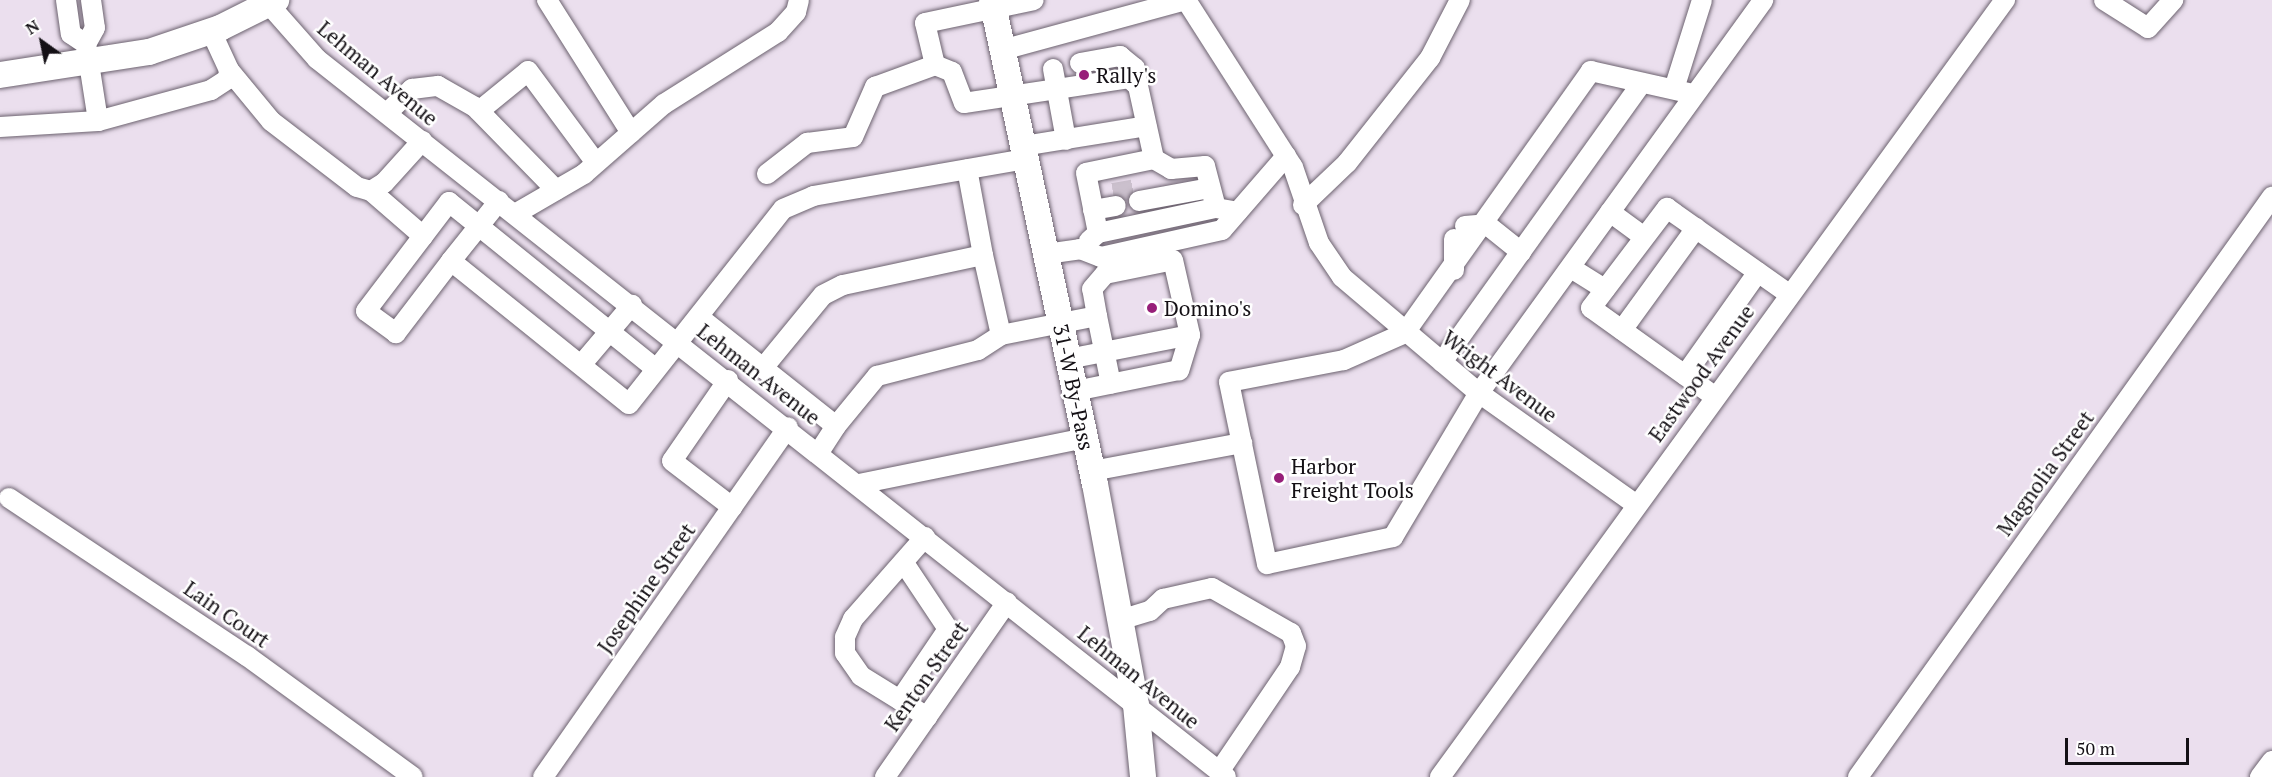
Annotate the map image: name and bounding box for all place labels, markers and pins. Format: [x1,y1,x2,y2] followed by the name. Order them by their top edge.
[1096,62,1156,88] place label: Rally's
[1077,68,1091,82] marker: Rally's
[1164,295,1251,321] place label: Domino's
[1145,301,1159,315] marker: Domino's
[1291,453,1414,503] place label: Harbor Freight Tools
[1272,471,1286,485] marker: Harbor Freight Tools

